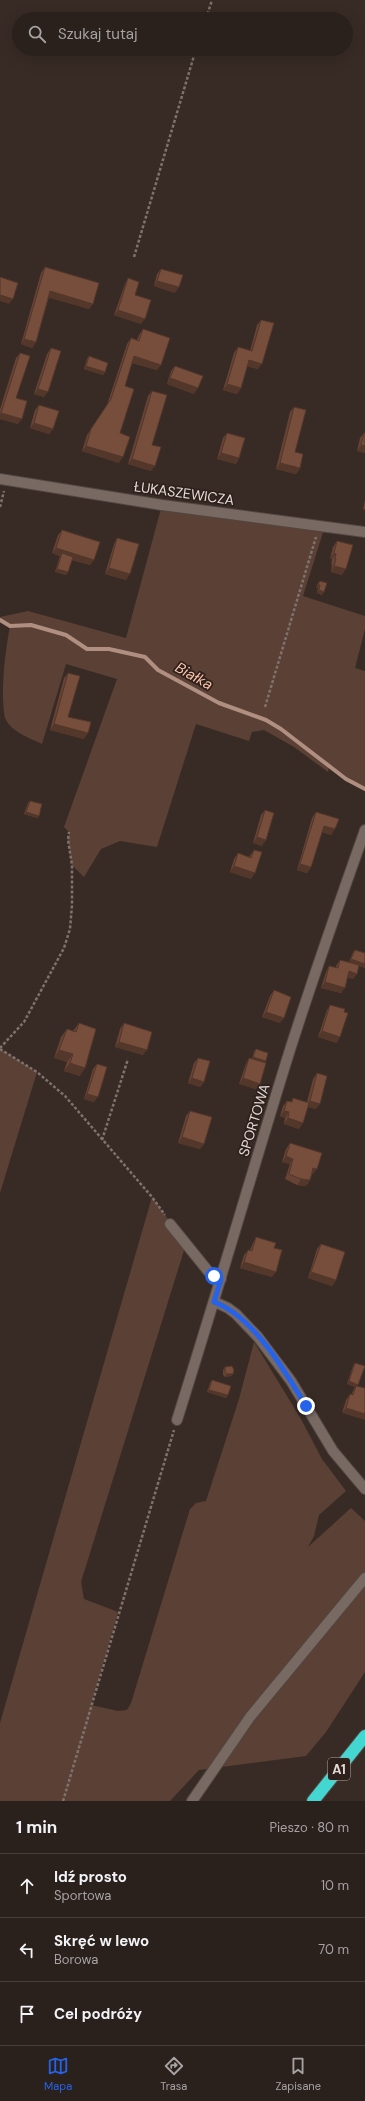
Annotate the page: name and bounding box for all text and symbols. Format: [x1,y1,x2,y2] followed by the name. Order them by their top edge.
[12,12,353,56] search box
[26,23,48,45] icon: search
[58,24,138,44] text: Szukaj tutaj
[133,477,235,509] street label: ŁUKASZEWICZA
[172,657,216,695] water label: Białka
[234,1081,274,1159] street label: SPORTOWA
[205,1267,223,1285] route start
[297,1397,315,1415] route end
[328,1758,350,1780] road number: A1
[16,1816,57,1838] text: 1 min
[269,1819,349,1836] text: Pieszo · 80 m
[54,1867,127,1887] text: Idź prosto
[16,1875,38,1897] icon: ahead
[321,1877,349,1894] text: 10 m
[54,1887,111,1904] text: Sportowa
[54,1931,149,1951] text: Skręć w lewo
[16,1939,38,1961] icon: left
[318,1941,349,1958] text: 70 m
[54,1951,98,1968] text: Borowa
[16,2003,38,2025] icon: arrive
[54,2004,142,2024] text: Cel podróży
[44,2055,72,2093] tab: Mapa
[160,2055,187,2093] tab: Trasa
[275,2055,321,2093] tab: Zapisane

